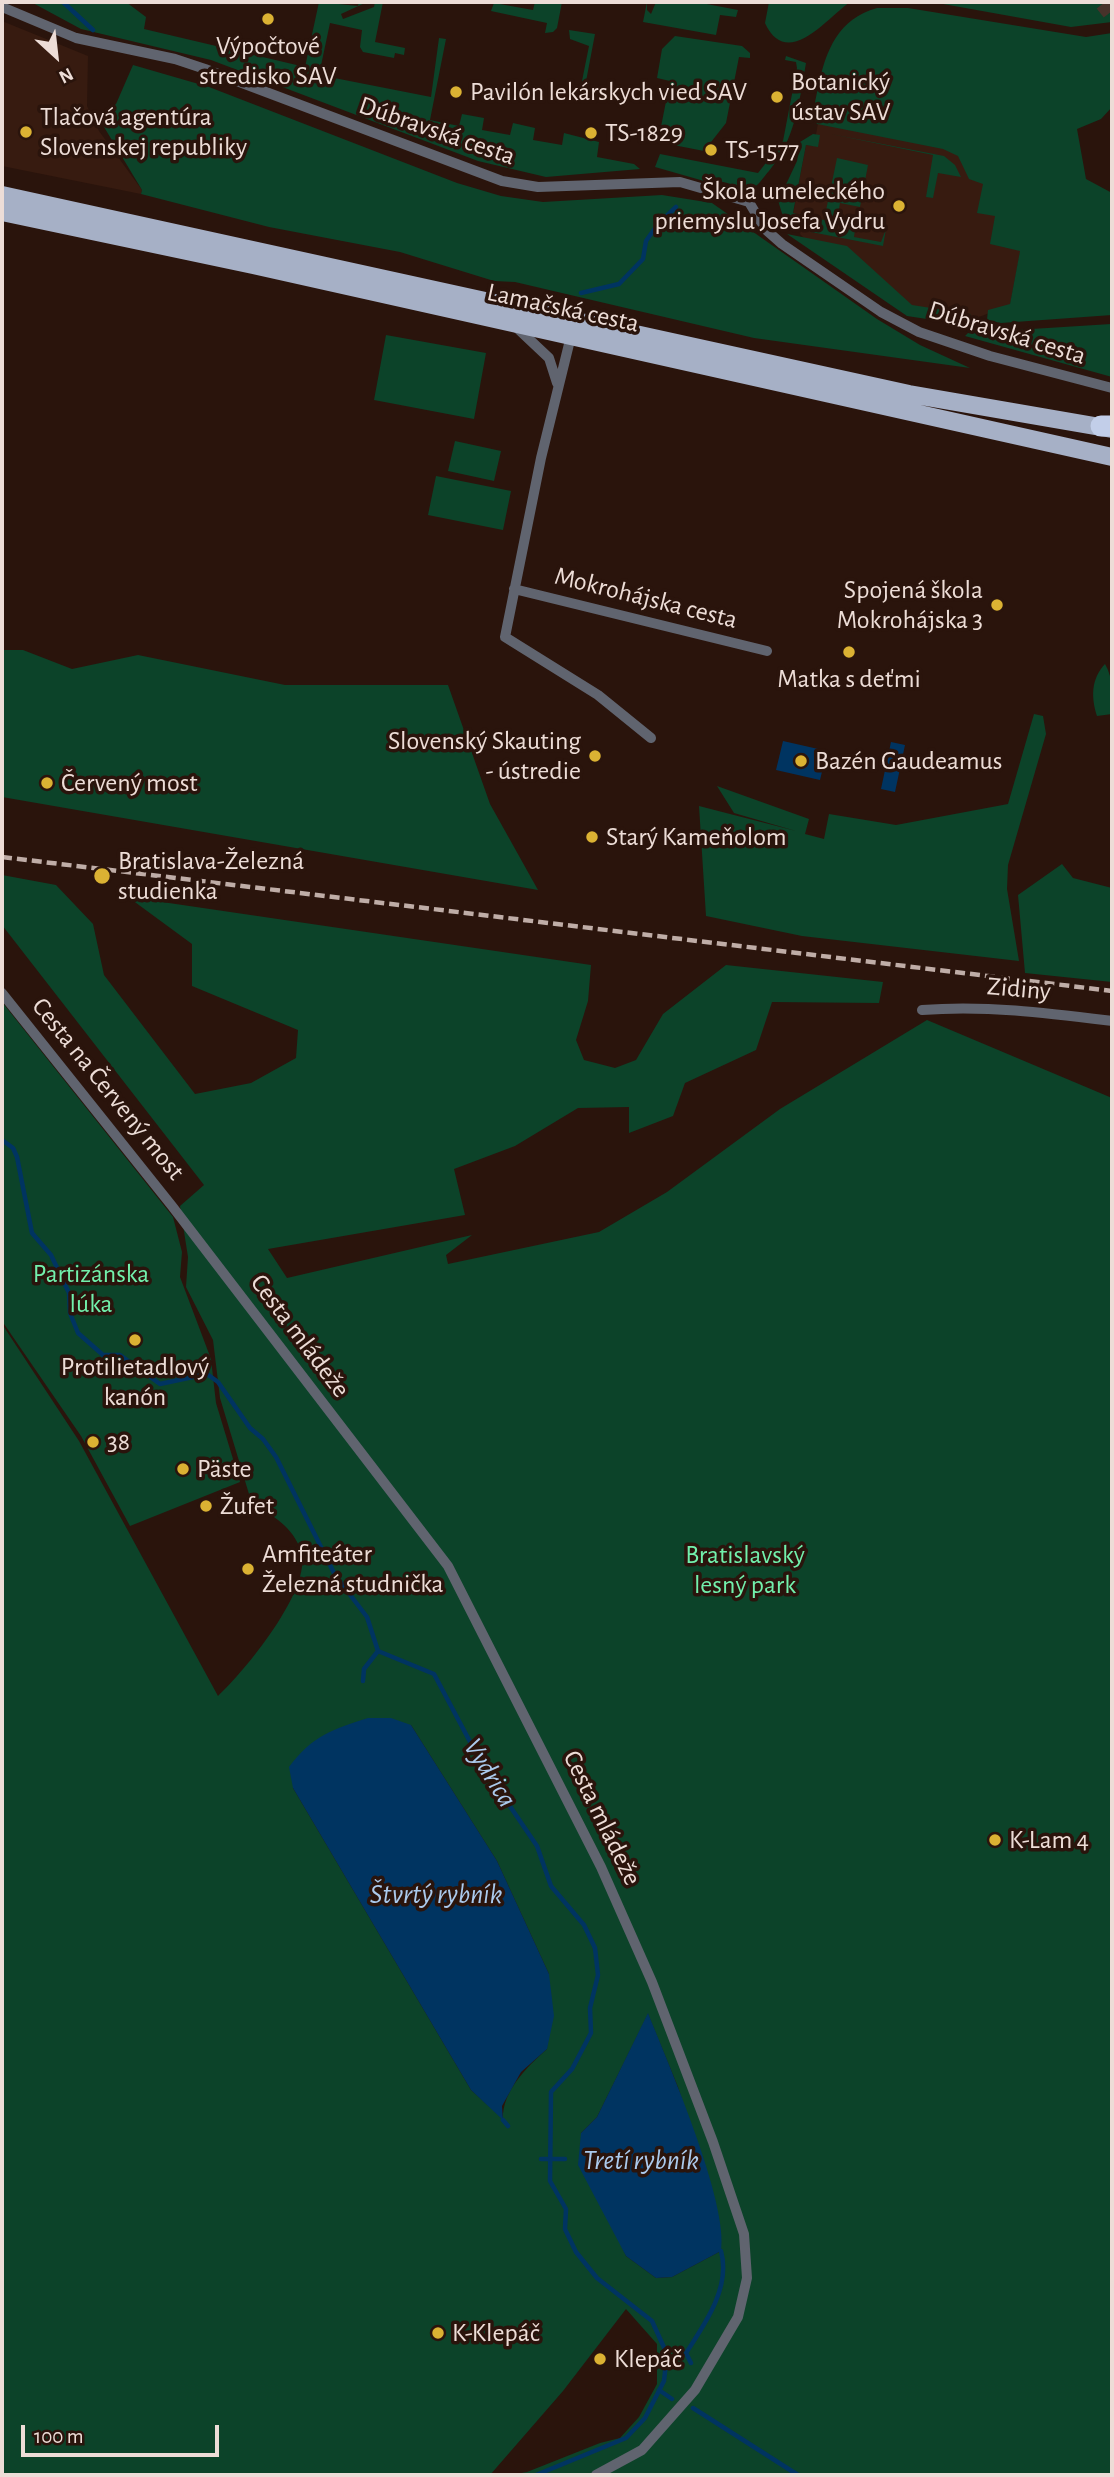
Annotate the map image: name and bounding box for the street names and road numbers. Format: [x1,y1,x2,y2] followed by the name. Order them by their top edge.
[355,90,519,172] street label: Dúbravská cesta
[484,277,642,339] street label: Lamačská cesta
[924,294,1090,372] street label: Dúbravská cesta
[551,560,741,636] street label: Mokrohájska cesta
[986,971,1052,1007] street label: Zidiny
[25,992,191,1186] street label: Cesta na Červený most
[244,1268,356,1404] street label: Cesta mládeže
[556,1745,648,1891] street label: Cesta mládeže

